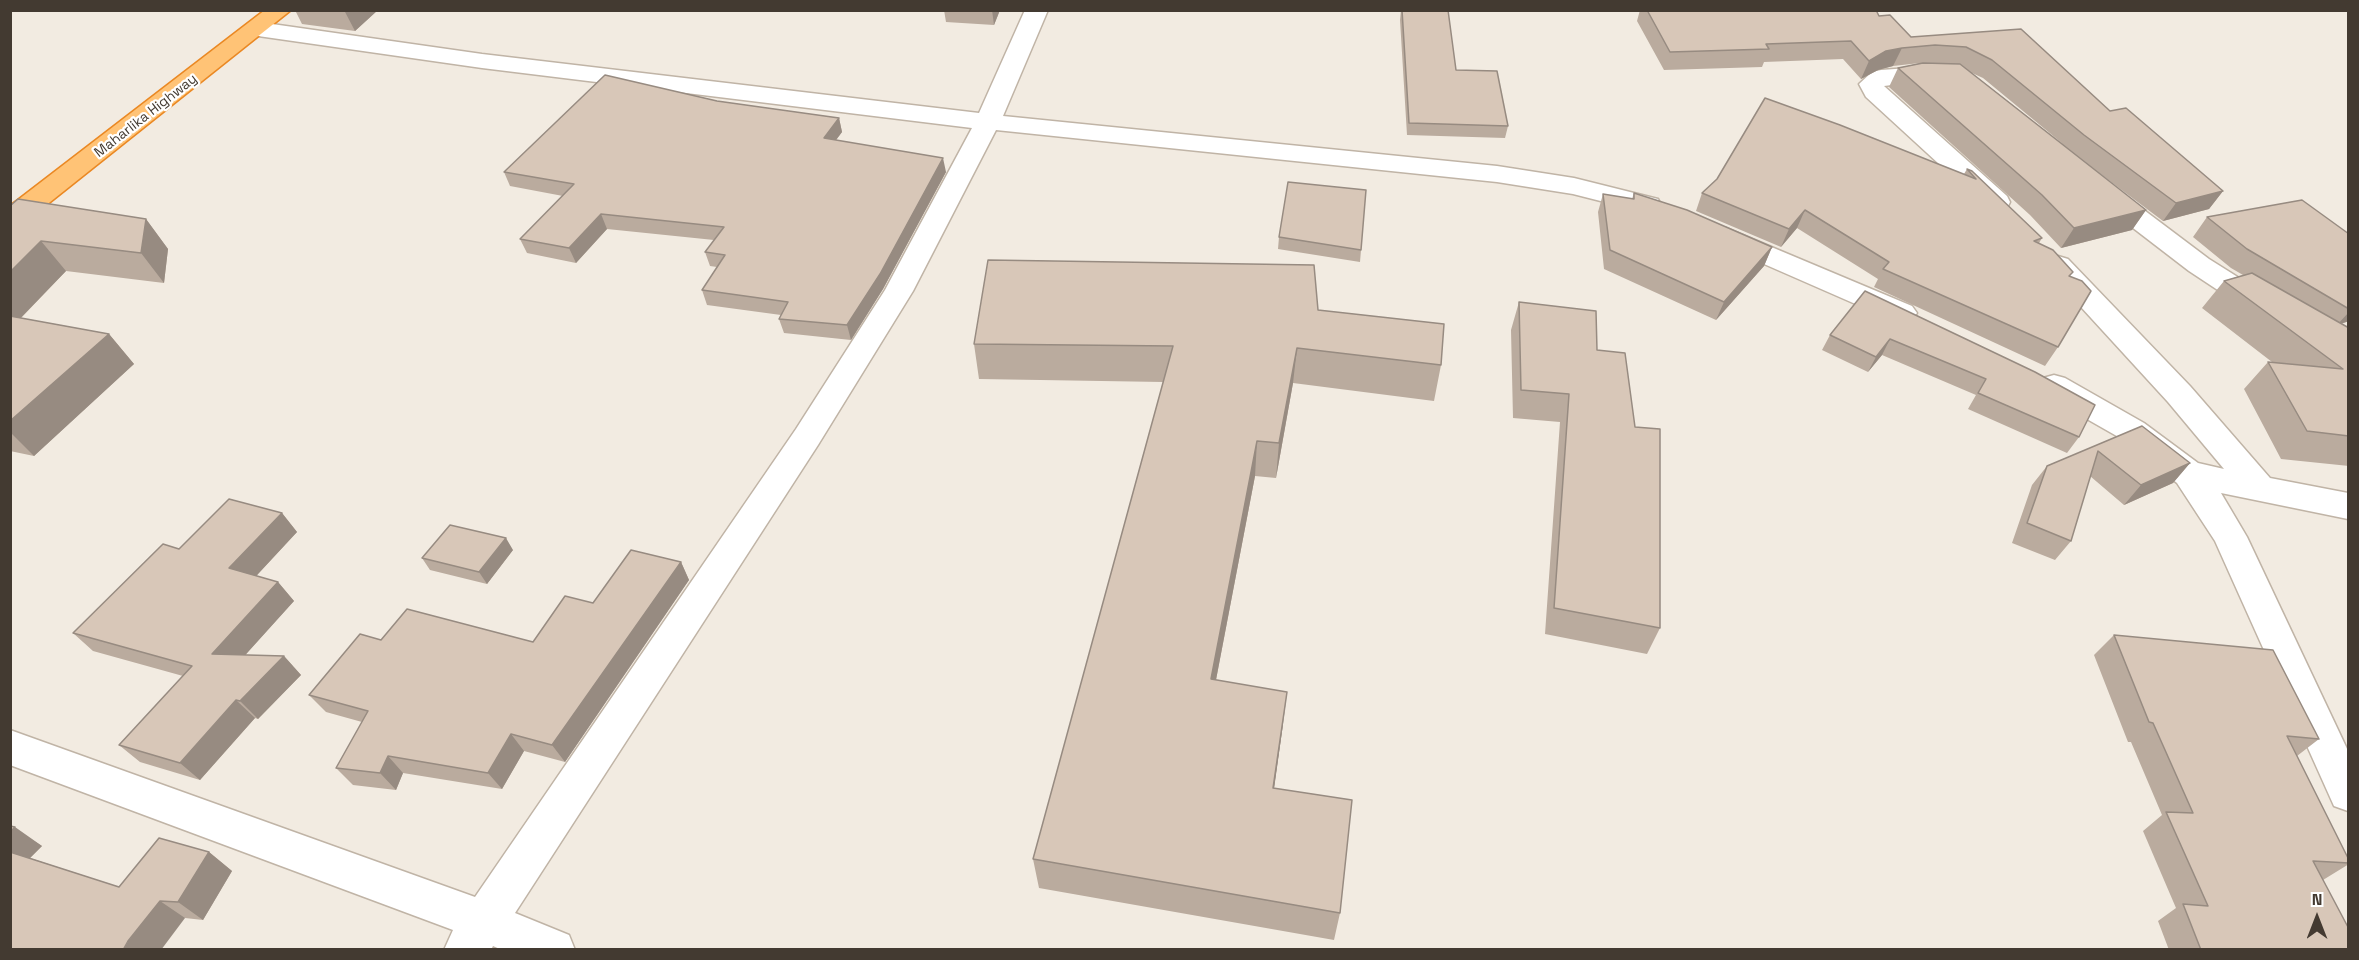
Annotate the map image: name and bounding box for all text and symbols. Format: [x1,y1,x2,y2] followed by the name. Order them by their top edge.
[91,71,201,161] street label: Maharlika Highway
[2287,888,2347,948] north arrow
[2312,889,2322,910] text: N

